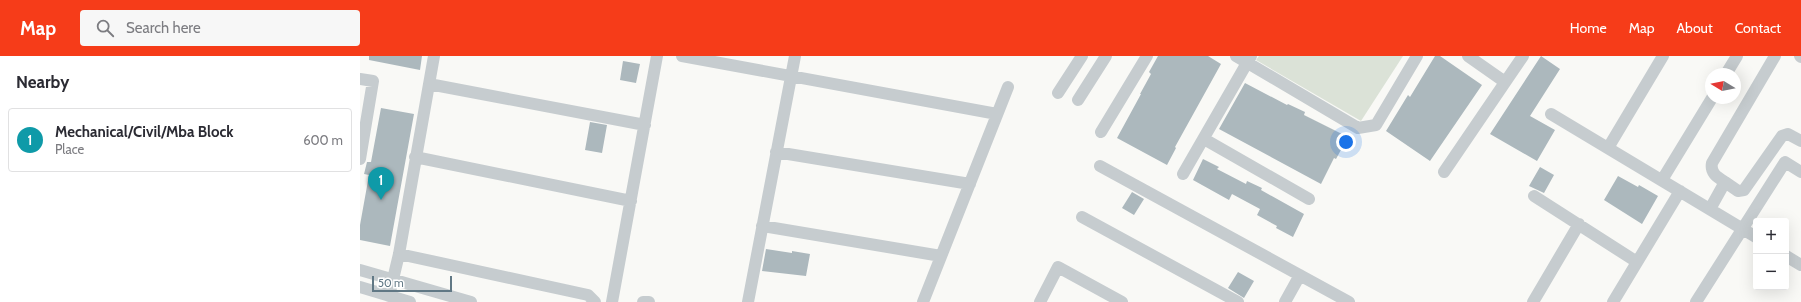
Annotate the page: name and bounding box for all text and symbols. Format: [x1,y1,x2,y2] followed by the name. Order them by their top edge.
[80,10,360,46] search box
[20,17,56,40] text: Map
[94,17,116,39] icon: search
[126,19,201,37] text: Search here
[1570,19,1607,37] text: Home
[1629,19,1654,37] text: Map
[1676,19,1713,37] text: About
[1735,19,1781,37] text: Contact
[1705,68,1741,104] north arrow
[16,72,69,92] text: Nearby
[55,123,234,141] text: Mechanical/Civil/Mba Block
[28,132,32,148] text: 1
[303,132,343,148] text: 600 m
[1336,132,1356,152] your location
[55,141,84,157] text: Place
[368,167,394,200] pin: 1
[1753,218,1789,290] map controls
[1753,218,1789,254] button: +
[1753,254,1789,290] button: −
[372,274,452,293] scale bar
[378,276,404,290] text: 50 m

